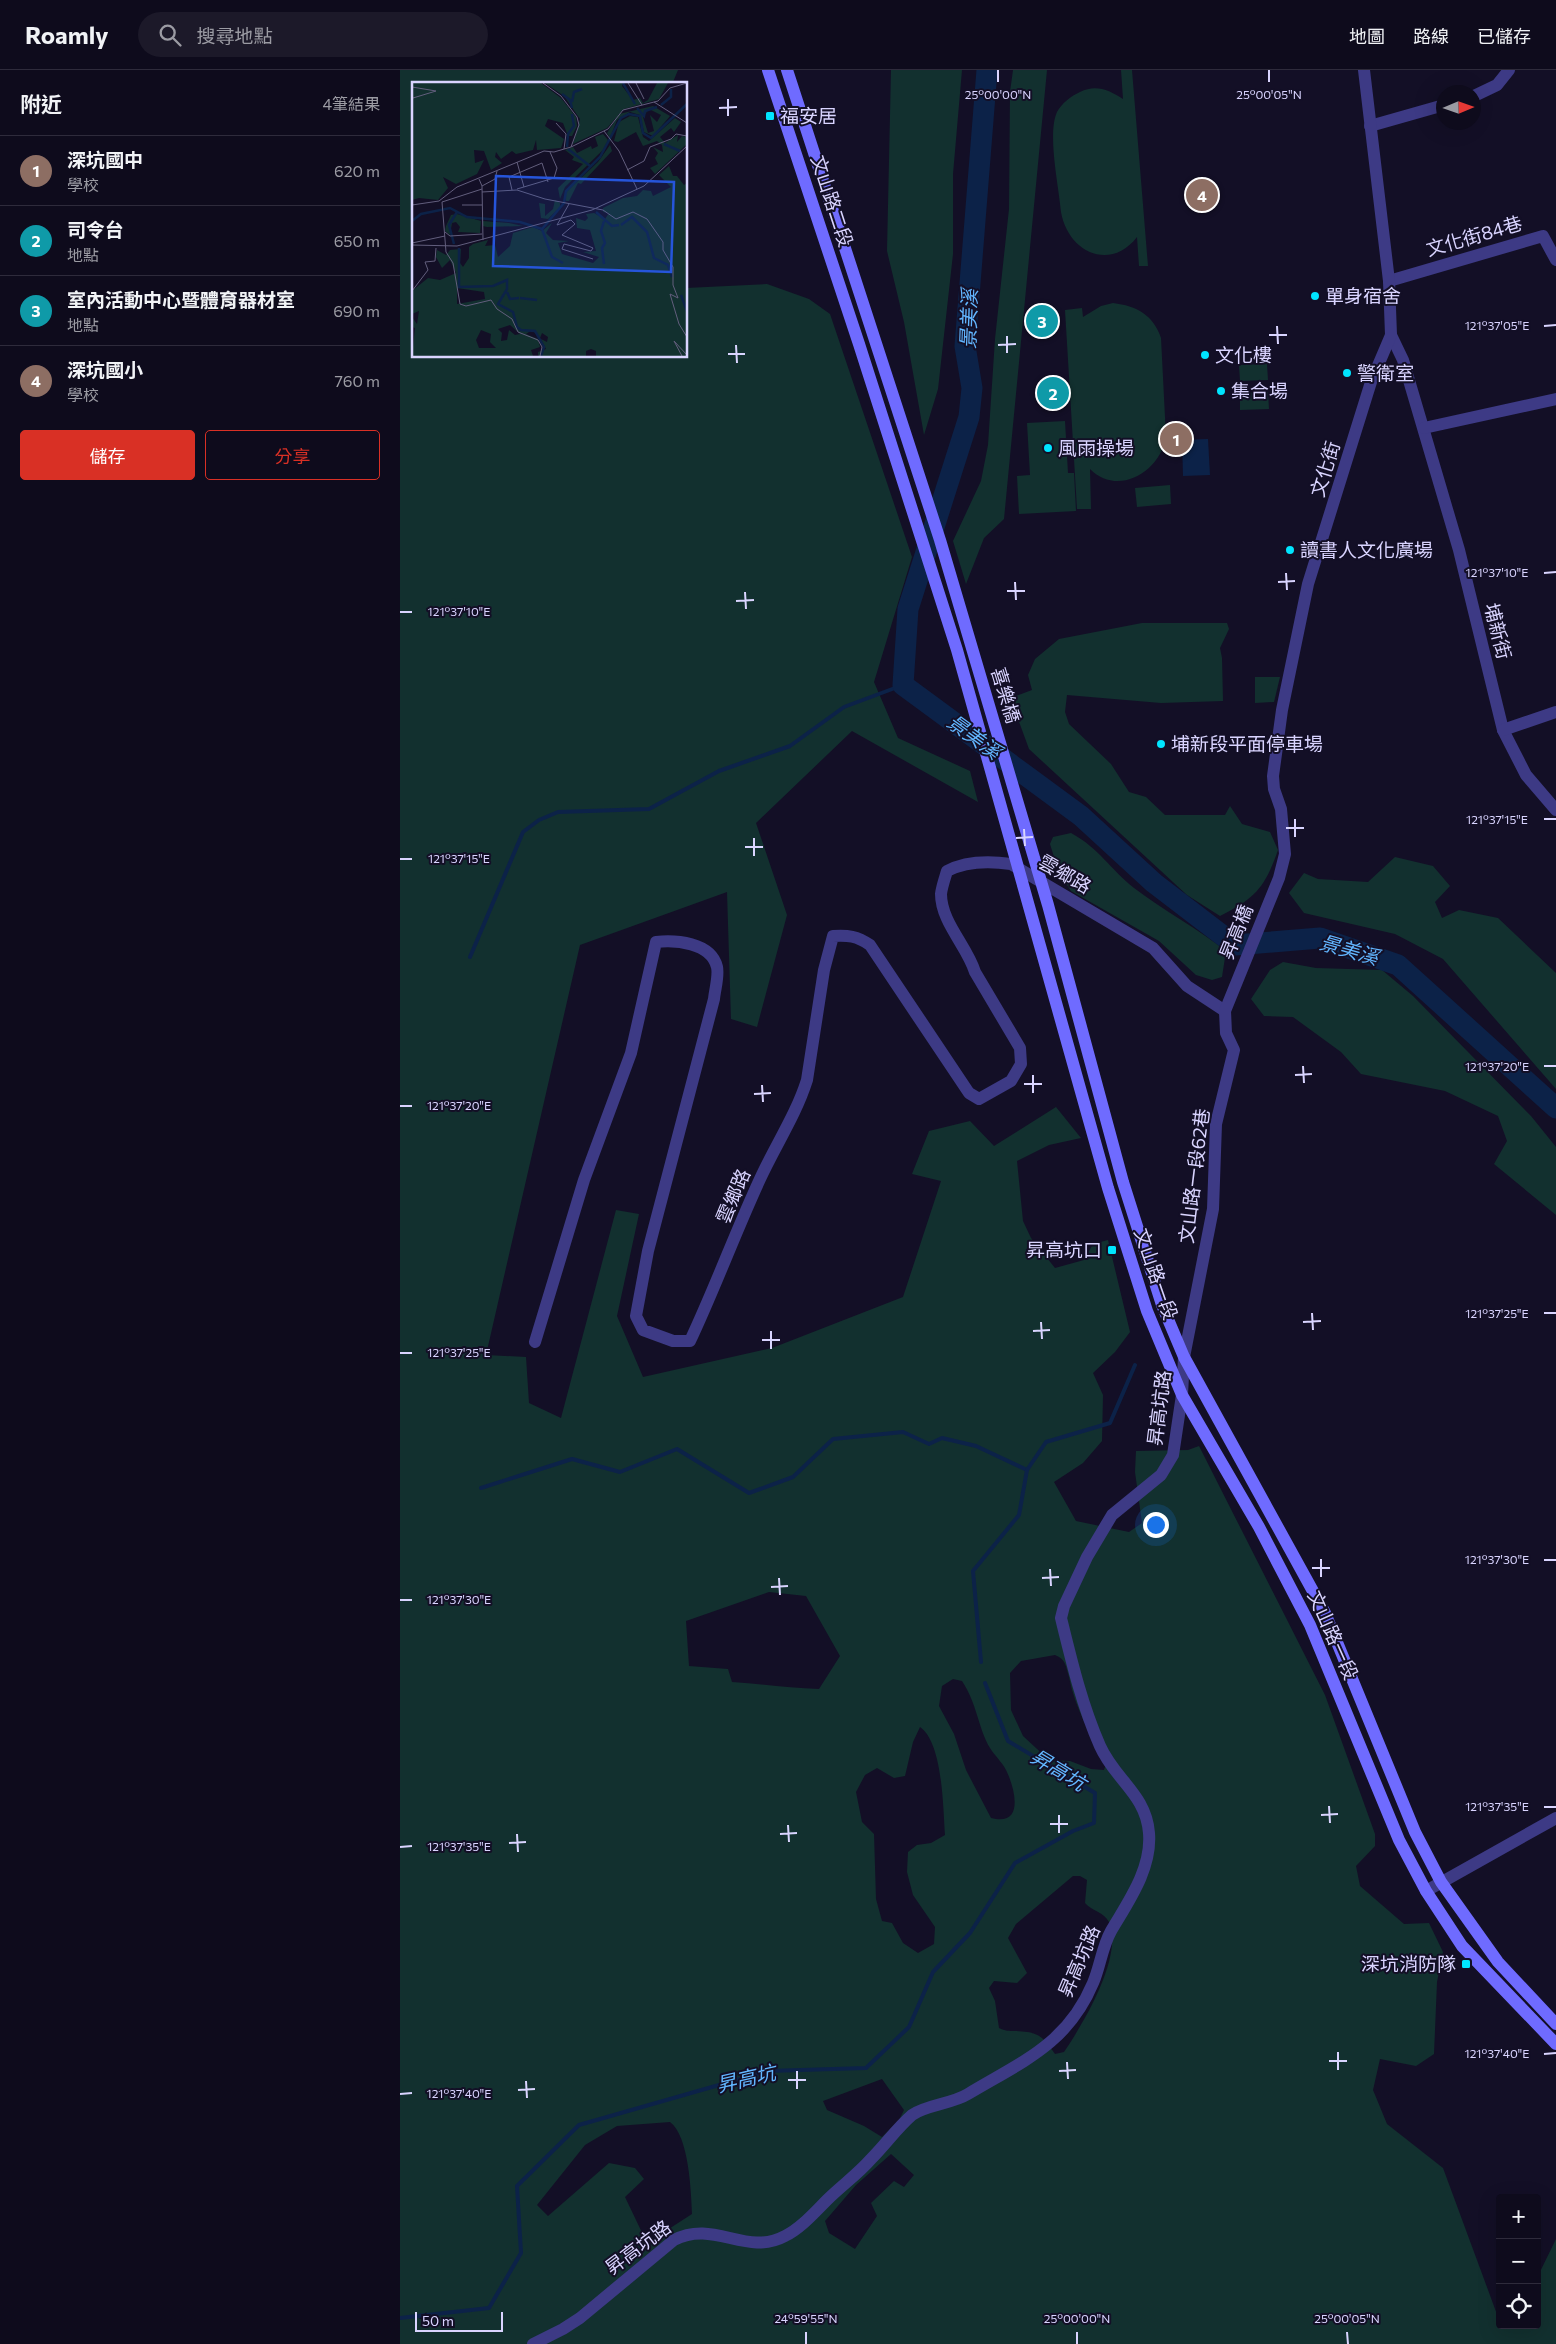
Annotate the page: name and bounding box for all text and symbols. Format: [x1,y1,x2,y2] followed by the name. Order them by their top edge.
[138,12,488,57] search box
[25,20,108,49] text: Roamly
[156,21,184,49] icon: search
[196,24,272,47] text: 搜尋地點
[1349,25,1385,47] text: 地圖
[1413,25,1449,47] text: 路線
[1477,25,1531,47] text: 已儲存
[412,82,688,358] inset map
[1436,85,1481,130] north arrow
[965,87,1031,101] text: 25°00'00"N
[1236,87,1302,101] text: 25°00'05"N
[20,91,62,116] text: 附近
[322,94,380,113] text: 4筆結果
[780,104,837,127] place label: 福安居
[764,110,776,122] marker: 福安居
[67,148,143,171] text: 深坑國中
[807,152,858,250] street label: 文山路二段
[32,161,40,180] text: 1
[334,161,380,180] text: 620 m
[67,175,99,194] text: 學校
[1186,176,1218,214] pin: 4
[1423,211,1525,260] street label: 文化街84巷
[67,218,124,241] text: 司令台
[31,231,41,250] text: 2
[334,231,380,250] text: 650 m
[67,245,99,264] text: 地點
[1325,284,1401,307] place label: 單身宿舍
[955,286,981,349] water label: 景美溪
[67,288,295,311] text: 室內活動中心暨體育器材室
[1309,290,1321,302] marker: 單身宿舍
[31,301,41,320] text: 3
[333,301,380,320] text: 690 m
[1026,302,1058,340] pin: 3
[67,315,99,334] text: 地點
[1465,318,1529,332] text: 121°37'05"E
[1215,343,1272,366] place label: 文化樓
[1199,349,1211,361] marker: 文化樓
[67,358,143,381] text: 深坑國小
[1357,361,1414,384] place label: 警衛室
[1341,367,1353,379] marker: 警衛室
[31,371,41,390] text: 4
[334,371,380,390] text: 760 m
[1037,374,1069,412] pin: 2
[1231,379,1288,402] place label: 集合場
[67,385,99,404] text: 學校
[1215,385,1227,397] marker: 集合場
[1160,420,1192,458] pin: 1
[20,430,195,480] button: 儲存
[205,430,380,480] button: 分享
[1058,436,1134,459] place label: 風雨操場
[1305,438,1344,499] street label: 文化街
[1042,442,1054,454] marker: 風雨操場
[1300,538,1433,561] place label: 讀書人文化廣場
[1284,544,1296,556] marker: 讀書人文化廣場
[1466,565,1528,579] text: 121°37'10"E
[1480,600,1517,661] street label: 埔新街
[428,604,490,618] text: 121°37'10"E
[987,664,1026,725] street label: 喜樂橋
[943,709,1008,765] water label: 景美溪
[1171,732,1323,755] place label: 埔新段平面停車場
[1155,738,1167,750] marker: 埔新段平面停車場
[1466,812,1528,826] text: 121°37'15"E
[1035,849,1096,898] street label: 雲鄉路
[428,851,490,865] text: 121°37'15"E
[1214,901,1257,963] street label: 昇高橋
[1317,929,1384,970] water label: 景美溪
[1465,1059,1529,1073] text: 121°37'20"E
[427,1098,491,1112] text: 121°37'20"E
[1174,1107,1213,1245] street label: 文山路一段62巷
[711,1165,754,1227] street label: 雲鄉路
[1130,1225,1183,1323] street label: 文山路一段
[1026,1238,1102,1261] place label: 昇高坑口
[1106,1244,1118,1256] marker: 昇高坑口
[1465,1306,1529,1320] text: 121°37'25"E
[427,1345,491,1359] text: 121°37'25"E
[1142,1369,1175,1447] street label: 昇高坑路
[1143,1512,1169,1538] your location
[1465,1552,1529,1566] text: 121°37'30"E
[1304,1587,1363,1683] street label: 文山路一段
[427,1592,491,1606] text: 121°37'30"E
[1027,1743,1093,1796] water label: 昇高坑
[1465,1799,1529,1813] text: 121°37'35"E
[427,1839,491,1853] text: 121°37'35"E
[1053,1921,1104,2000] street label: 昇高坑路
[1361,1952,1456,1975] place label: 深坑消防隊
[1460,1958,1472,1970] marker: 深坑消防隊
[1465,2046,1529,2060] text: 121°37'40"E
[714,2059,781,2096] water label: 昇高坑
[427,2086,491,2100] text: 121°37'40"E
[1496,2194,1541,2329] map controls
[1496,2194,1541,2239] button: +
[600,2215,675,2279] street label: 昇高坑路
[1496,2239,1541,2284] button: −
[1496,2284,1541,2329] button: locate
[415,2309,502,2332] scale bar
[774,2311,838,2325] text: 24°59'55"N
[1044,2311,1110,2325] text: 25°00'00"N
[1314,2311,1380,2325] text: 25°00'05"N
[422,2312,454,2329] text: 50 m

